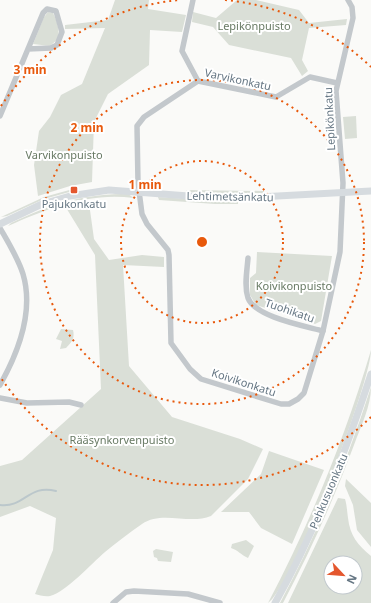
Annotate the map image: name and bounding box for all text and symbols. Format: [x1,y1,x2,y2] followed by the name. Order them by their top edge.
[217,18,291,33] park label: Lepikönpuisto
[13,61,47,78] text: 3 min
[203,65,273,93] street label: Varvikonkatu
[320,87,338,151] street label: Lepikönkatu
[70,119,104,136] text: 2 min
[25,147,103,162] park label: Varvikonpuisto
[128,176,162,193] text: 1 min
[69,185,79,195] marker: Pajukonkatu
[186,188,274,204] street label: Lehtimetsänkatu
[42,196,106,211] place label: Pajukonkatu
[195,235,209,249] centre of rings
[256,278,333,293] park label: Koivikonpuisto
[263,295,317,325] street label: Tuohikatu
[210,365,278,399] street label: Koivikonkatu
[70,432,175,447] park label: Rääsynkorvenpuisto
[305,451,351,531] street label: Pehkusuonkatu
[323,555,363,595] north arrow
[344,572,361,587] text: N

